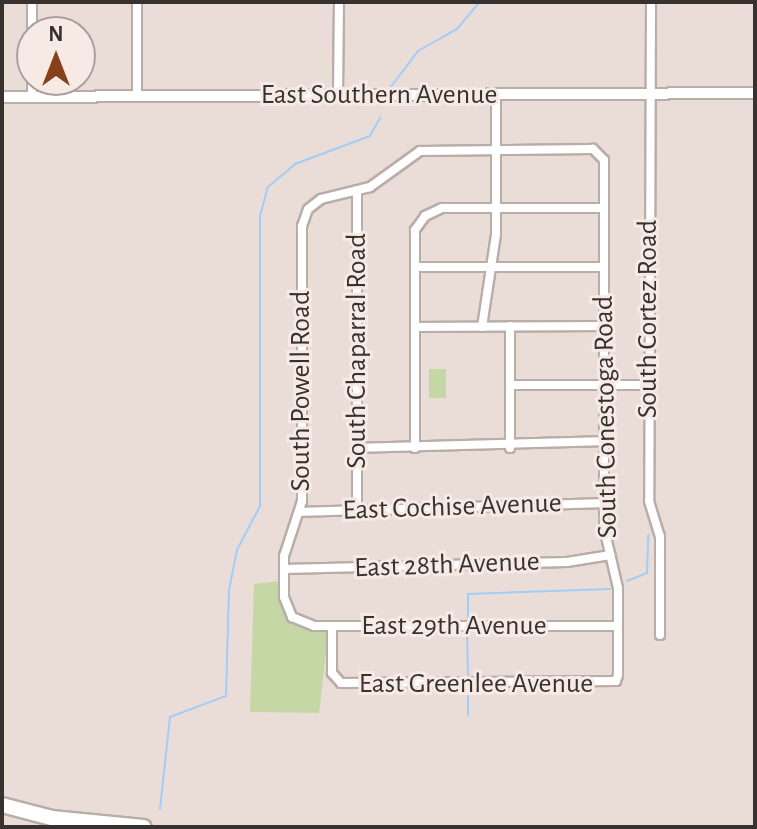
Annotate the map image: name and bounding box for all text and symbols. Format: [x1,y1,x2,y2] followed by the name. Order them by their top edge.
[16,16,96,96] north arrow
[48,23,64,45] text: N
[261,78,497,112] street label: East Southern Avenue
[631,220,665,418] street label: South Cortez Road
[340,233,374,469] street label: South Chaparral Road
[284,290,318,492] street label: South Powell Road
[587,295,625,539] street label: South Conestoga Road
[342,486,562,528] street label: East Cochise Avenue
[354,545,540,585] street label: East 28th Avenue
[361,609,547,643] street label: East 29th Avenue
[359,667,593,701] street label: East Greenlee Avenue

